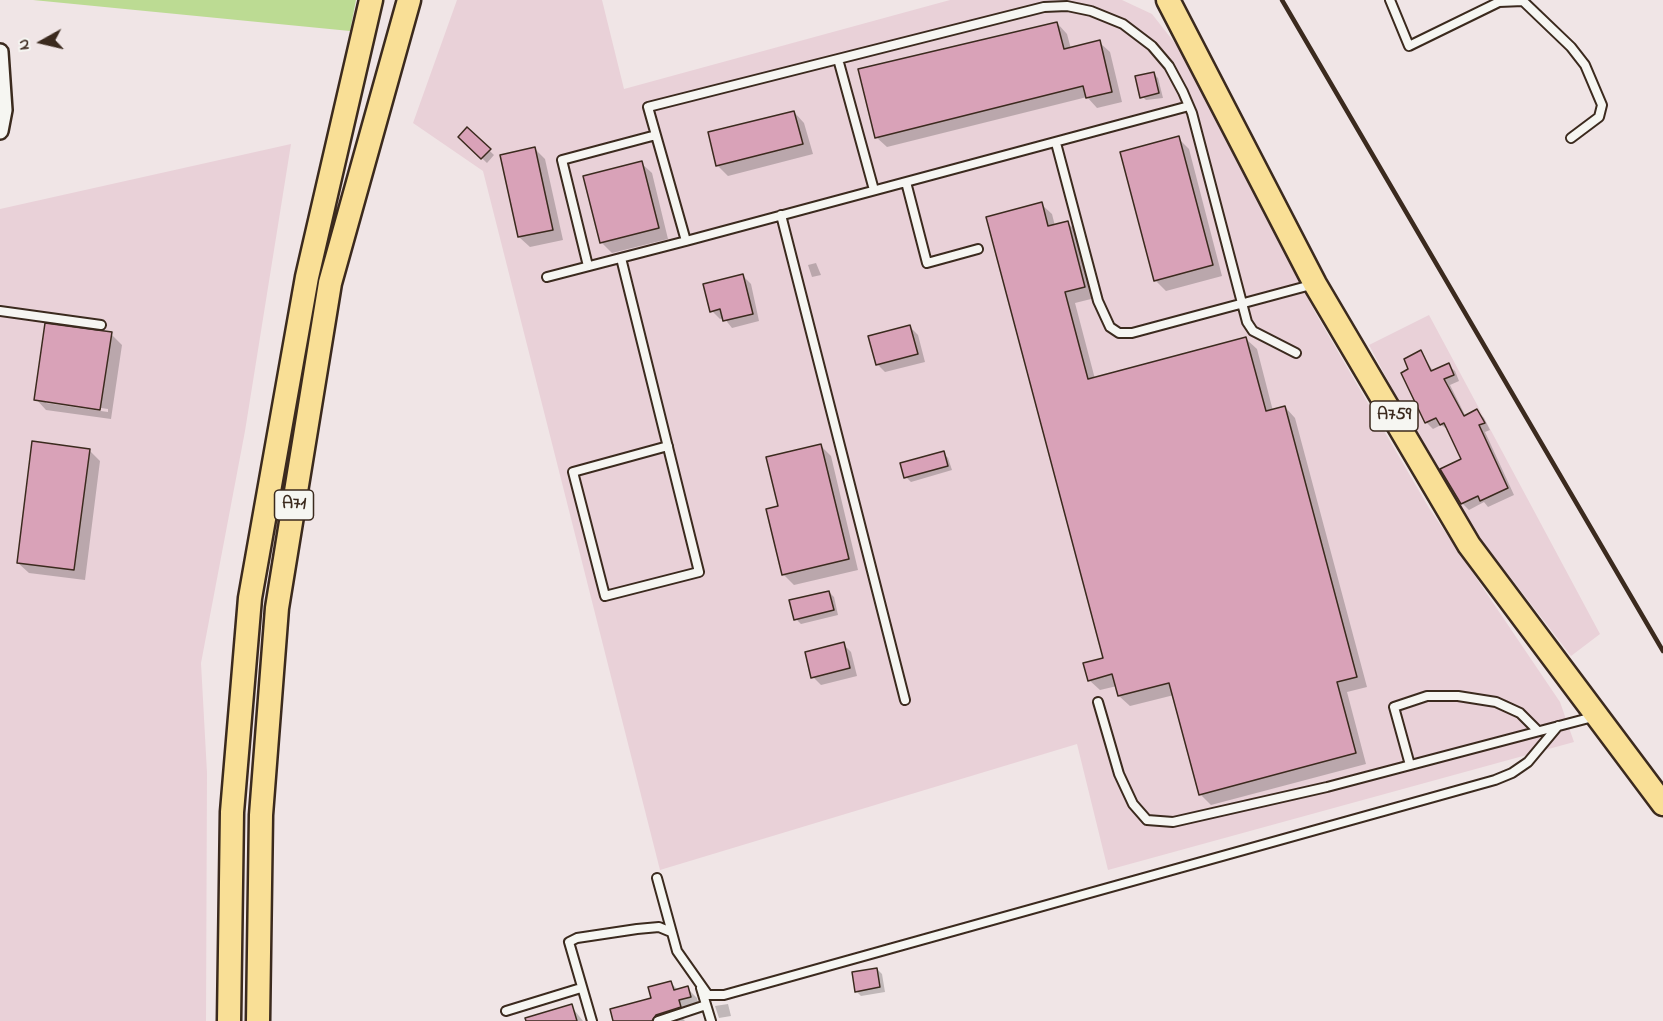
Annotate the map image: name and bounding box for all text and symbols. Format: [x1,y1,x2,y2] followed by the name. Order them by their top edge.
[12,12,72,72] north arrow
[12,37,37,52] text: N
[1370,401,1418,431] road number: A759
[274,490,314,520] road number: A71

